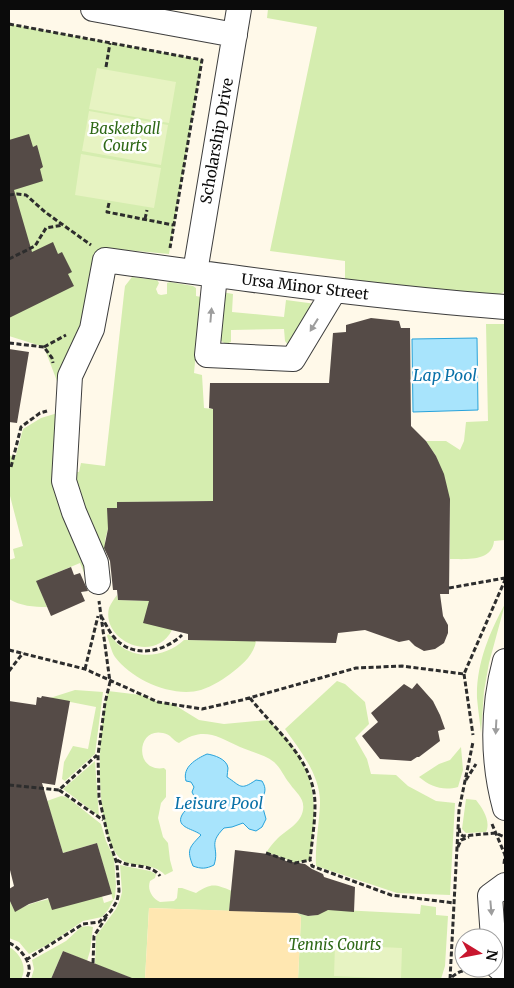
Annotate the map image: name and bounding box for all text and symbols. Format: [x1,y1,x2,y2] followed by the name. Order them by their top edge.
[196,76,237,205] street label: Scholarship Drive
[89,119,161,155] park label: Basketball Courts
[240,269,370,304] street label: Ursa Minor Street
[207,307,215,323] one-way arrow
[309,318,318,331] one-way arrow
[413,365,477,385] water label: Lap Pool
[491,719,499,735] one-way arrow
[175,793,263,813] water label: Leisure Pool
[487,900,495,916] one-way arrow
[454,928,504,978] north arrow
[289,935,381,954] park label: Tennis Courts
[482,948,502,962] text: N

